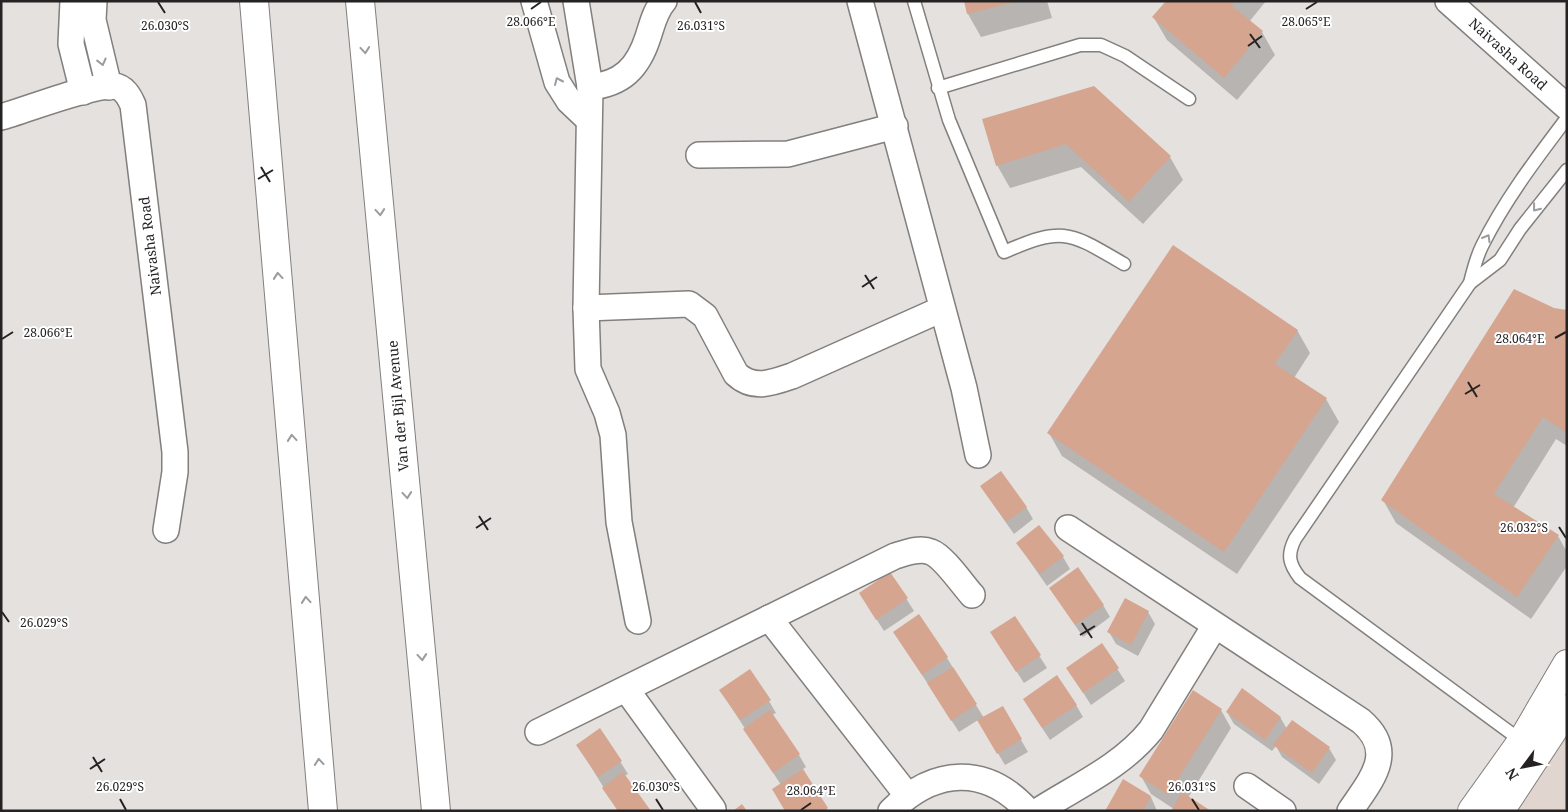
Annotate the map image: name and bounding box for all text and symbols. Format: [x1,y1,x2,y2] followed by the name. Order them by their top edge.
[507,13,555,30] text: 28.066°E
[1282,13,1330,30] text: 28.065°E
[1465,13,1552,94] street label: Naivasha Road
[141,17,189,34] text: 26.030°S
[677,17,725,34] text: 26.031°S
[359,46,370,54] one-way arrow
[96,58,107,67] one-way arrow
[554,77,565,86] one-way arrow
[134,195,165,297] street label: Naivasha Road
[1534,202,1542,211] one-way arrow
[374,208,385,216] one-way arrow
[1480,234,1490,243] one-way arrow
[273,272,284,280] one-way arrow
[24,324,72,341] text: 28.066°E
[1496,330,1544,347] text: 28.064°E
[382,340,413,472] street label: Van der Bijl Avenue
[287,434,298,442] one-way arrow
[401,492,412,500] one-way arrow
[1500,519,1548,536] text: 26.032°S
[300,596,311,604] one-way arrow
[20,614,68,631] text: 26.029°S
[416,653,427,661] one-way arrow
[1498,742,1548,792] north arrow
[314,758,325,766] one-way arrow
[1501,764,1523,784] text: N
[96,778,144,795] text: 26.029°S
[632,778,680,795] text: 26.030°S
[1168,778,1216,795] text: 26.031°S
[787,782,835,799] text: 28.064°E

